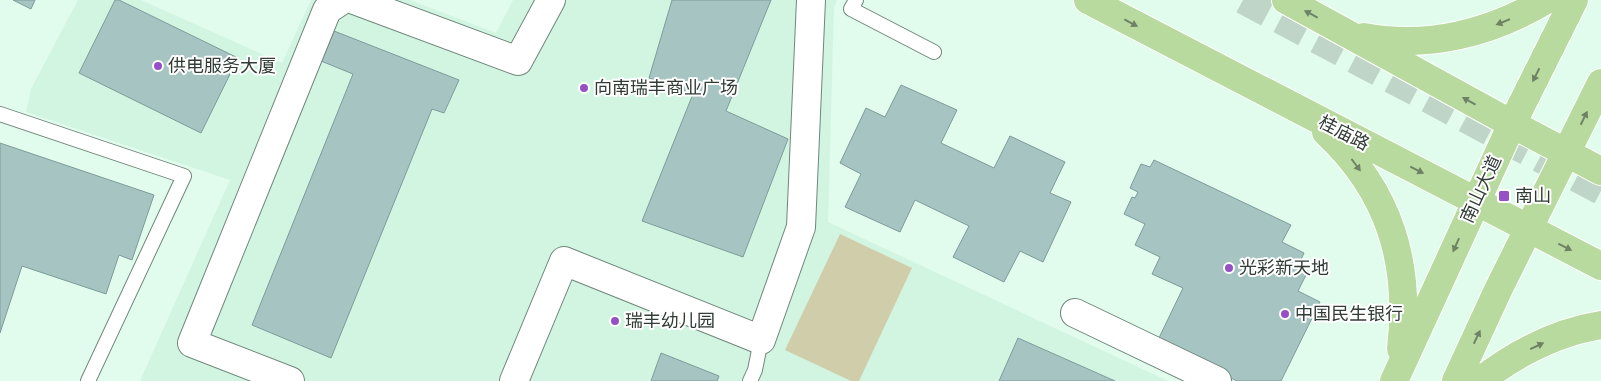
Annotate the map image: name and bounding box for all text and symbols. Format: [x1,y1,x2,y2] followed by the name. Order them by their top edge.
[1304,10,1319,18] one-way arrow
[1124,19,1138,27] one-way arrow
[1496,19,1510,27] one-way arrow
[168,54,276,77] place label: 供电服务大厦
[152,60,164,72] marker: 供电服务大厦
[1532,68,1540,82] one-way arrow
[594,76,738,99] place label: 向南瑞丰商业广场
[578,82,590,94] marker: 向南瑞丰商业广场
[1462,97,1476,105] one-way arrow
[1315,110,1374,155] street label: 桂庙路
[1580,111,1588,125] one-way arrow
[1455,151,1506,226] street label: 南山大道
[1351,158,1362,171] one-way arrow
[1410,166,1424,174] one-way arrow
[1515,184,1551,207] place label: 南山
[1497,189,1511,203] marker: 南山
[1452,238,1460,252] one-way arrow
[1557,243,1572,251] one-way arrow
[1239,256,1329,279] place label: 光彩新天地
[1223,262,1235,274] marker: 光彩新天地
[1295,302,1403,325] place label: 中国民生银行
[1279,308,1291,320] marker: 中国民生银行
[625,309,715,332] place label: 瑞丰幼儿园
[609,315,621,327] marker: 瑞丰幼儿园
[1473,330,1481,344] one-way arrow
[1530,342,1544,350] one-way arrow

